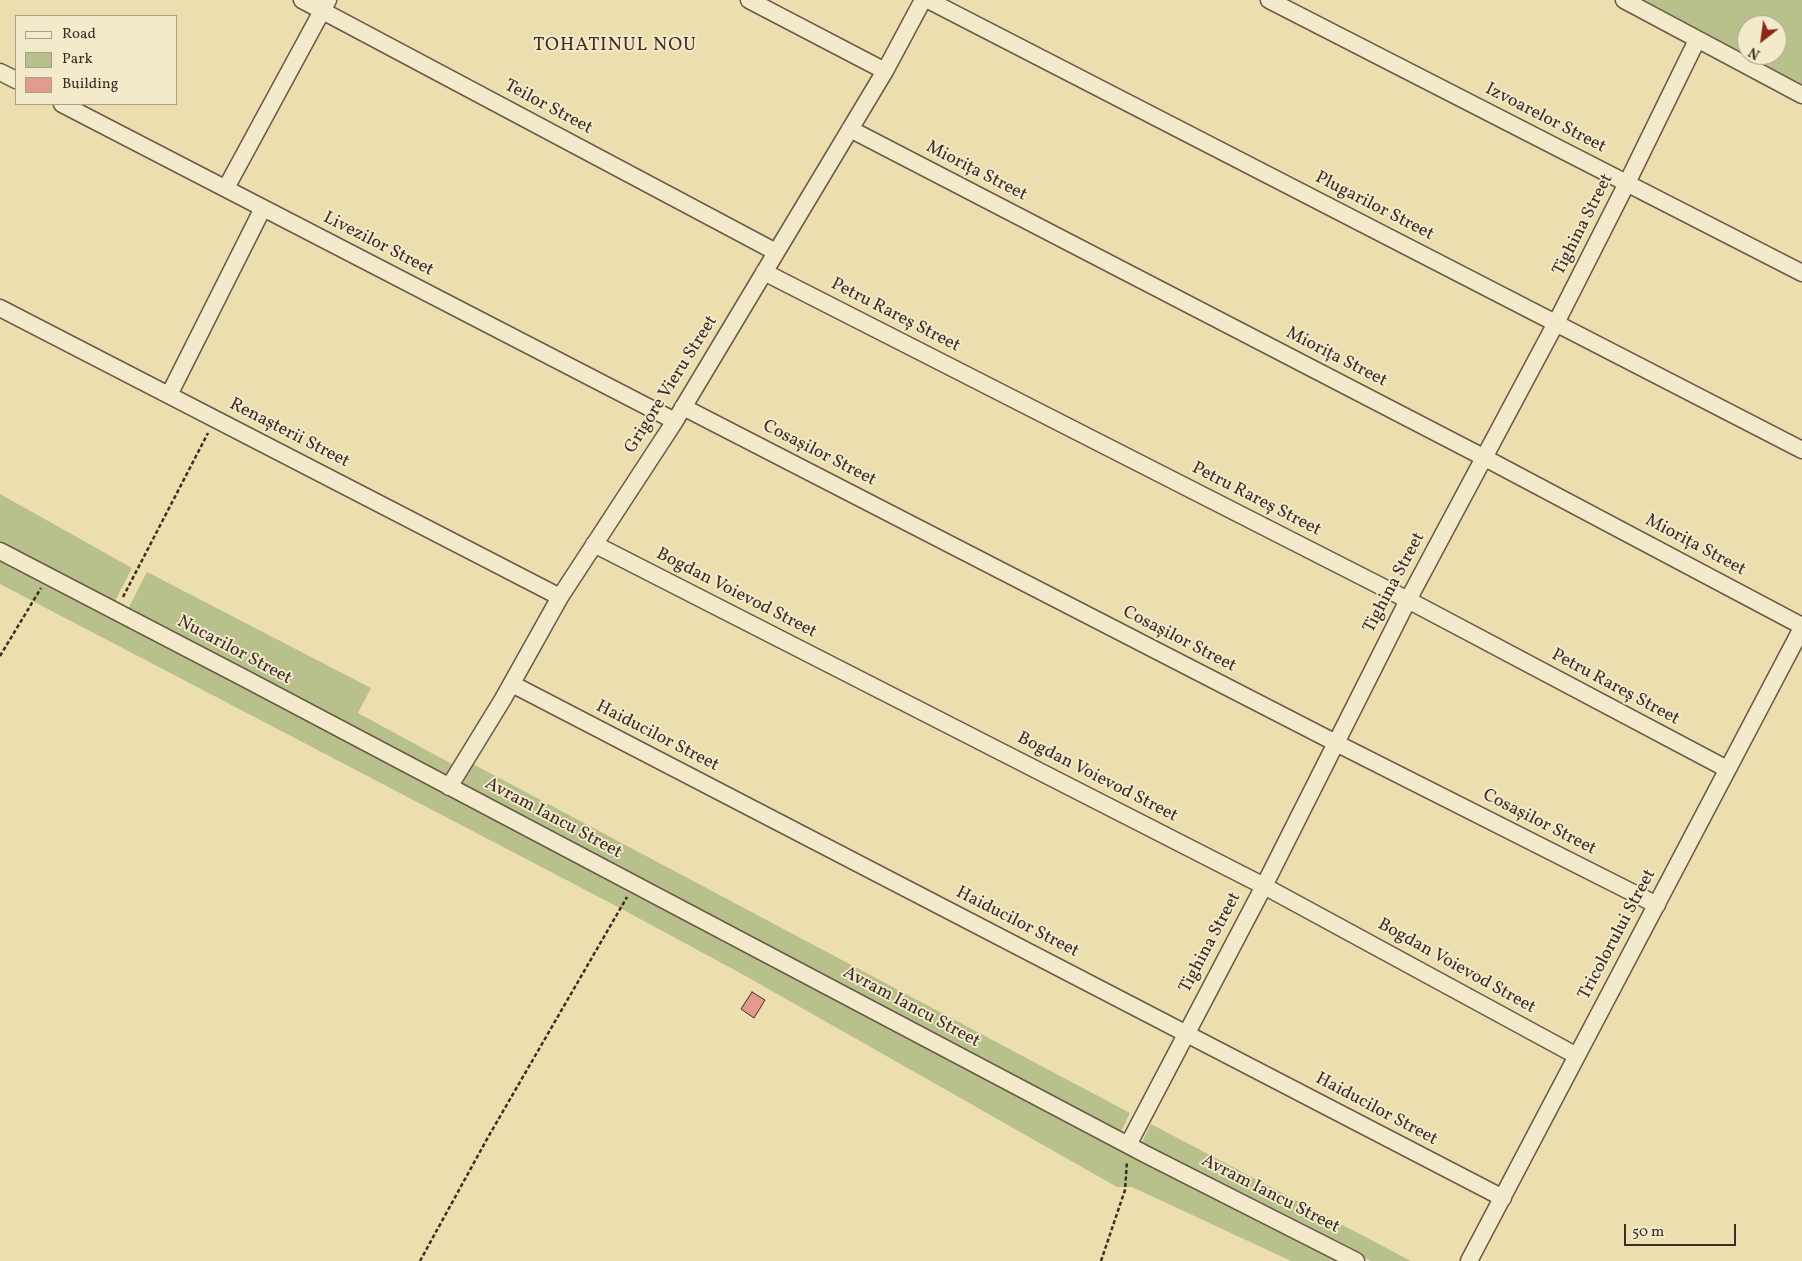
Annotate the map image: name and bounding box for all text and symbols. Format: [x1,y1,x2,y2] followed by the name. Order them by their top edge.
[15,15,178,105] legend
[1737,15,1787,65] north arrow
[62,24,96,45] text: Road
[532,36,698,58] district label: TOHATINUL NOU
[1746,42,1764,63] text: N
[62,49,93,70] text: Park
[62,74,118,95] text: Building
[500,76,596,140] street label: Teilor Street
[1481,79,1609,159] street label: Izvoarelor Street
[922,137,1030,207] street label: Miorița Street
[1311,168,1437,246] street label: Plugarilor Street
[1549,171,1619,279] street label: Tighina Street
[319,208,437,282] street label: Livezilor Street
[827,274,963,358] street label: Petru Rareș Street
[621,312,723,458] street label: Grigore Vieru Street
[1282,323,1390,393] street label: Miorița Street
[225,394,353,474] street label: Renașterii Street
[759,416,879,492] street label: Cosașilor Street
[1188,458,1324,542] street label: Petru Rareș Street
[1641,510,1749,582] street label: Miorița Street
[1359,529,1431,637] street label: Tighina Street
[652,544,820,644] street label: Bogdan Voievod Street
[1119,602,1239,678] street label: Cosașilor Street
[173,612,295,690] street label: Nucarilor Street
[1547,645,1683,731] street label: Petru Rareș Street
[592,697,722,777] street label: Haiducilor Street
[1013,728,1181,828] street label: Bogdan Voievod Street
[481,774,625,864] street label: Avram Iancu Street
[1479,785,1599,861] street label: Cosașilor Street
[1575,866,1661,1004] street label: Tricolorului Street
[952,883,1082,963] street label: Haiducilor Street
[1175,889,1247,997] street label: Tighina Street
[1373,915,1539,1019] street label: Bogdan Voievod Street
[839,963,983,1053] street label: Avram Iancu Street
[1311,1069,1441,1151] street label: Haiducilor Street
[1197,1151,1343,1239] street label: Avram Iancu Street
[1627,1214,1740,1246] scale bar
[1632,1222,1664,1243] text: 50 m

